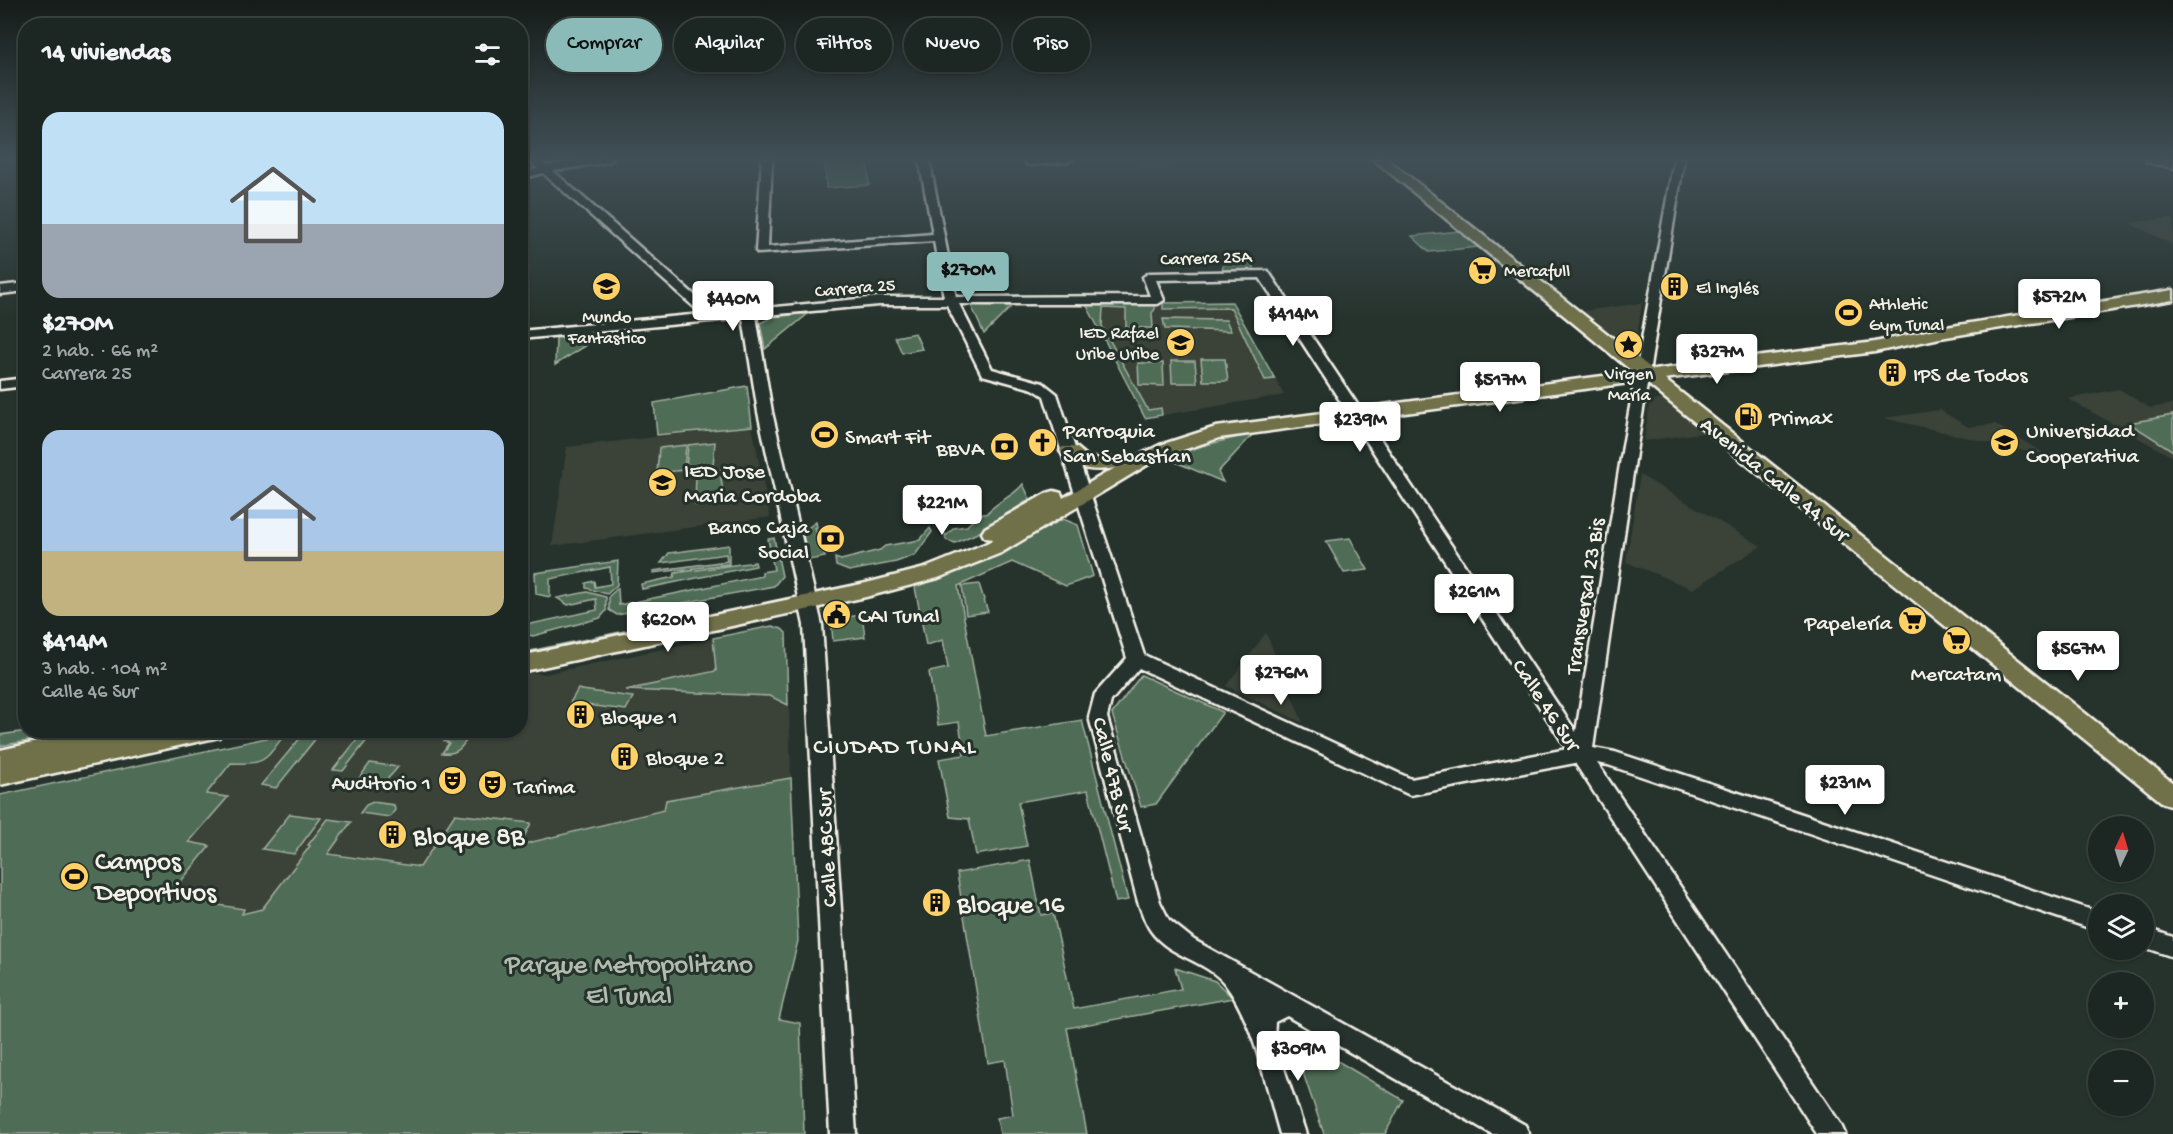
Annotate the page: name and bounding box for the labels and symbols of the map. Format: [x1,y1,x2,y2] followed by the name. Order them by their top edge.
[1160,247,1253,272] street label: Carrera 25A
[926,252,1010,303] pin: $270M
[1467,254,1499,286] supermarket icon: Mercafull
[1504,262,1570,283] place label: Mercafull
[591,271,623,303] school or university icon: Mundo Fantastico
[1659,271,1691,303] building icon: El Inglés
[814,276,896,303] street label: Carrera 25
[1696,279,1760,300] place label: El Inglés
[2017,279,2101,330] pin: $572M
[691,281,775,332] pin: $440M
[1869,295,1944,337] place label: Athletic Gym Tunal
[1251,296,1335,347] pin: $414M
[1832,297,1864,329] sports icon: Athletic Gym Tunal
[567,308,646,350] place label: Mundo Fantastico
[1076,324,1160,366] place label: IED Rafael Uribe Uribe
[1164,326,1196,358] school or university icon: IED Rafael Uribe Uribe
[1613,328,1645,360] place icon: Virgen María
[1675,334,1759,385] pin: $327M
[1876,357,1908,389] building icon: IPS de Todos
[1458,362,1542,413] pin: $517M
[1913,364,2028,390] place label: IPS de Todos
[1604,365,1654,407] place label: Virgen María
[1732,400,1764,432] fuel station icon: Primax
[1318,402,1402,453] pin: $239M
[1768,407,1834,433] place label: Primax
[1694,413,1855,551] street label: Avenida Calle 44 Sur
[808,419,840,451] sports icon: Smart Fit
[1062,420,1192,471] place label: Parroquia San Sebastían
[2026,420,2139,471] place label: Universidad Cooperativa
[845,426,932,452] place label: Smart Fit
[1026,426,1058,458] church icon: Parroquia San Sebastían
[1989,426,2021,458] school or university icon: Universidad Cooperativa
[989,431,1021,463] bank icon: BBVA
[935,438,985,464] place label: BBVA
[684,460,822,511] place label: IED Jose Maria Cordoba
[647,466,679,498] school or university icon: IED Jose Maria Cordoba
[900,485,984,536] pin: $221M
[707,516,810,567] place label: Banco Caja Social
[1561,516,1612,679] street label: Transversal 23 Bis
[814,522,846,554] bank icon: Banco Caja Social
[1432,574,1516,625] pin: $261M
[821,598,853,630] public building icon: CAI Tunal
[626,602,710,653] pin: $620M
[858,605,940,631] place label: CAI Tunal
[1897,605,1929,637] supermarket icon: Papelería
[1803,612,1893,638] place label: Papelería
[1940,624,1972,656] supermarket icon: Mercatam
[2036,631,2120,682] pin: $567M
[1239,655,1323,706] pin: $276M
[1504,655,1586,759] street label: Calle 46 Sur
[1911,663,2002,689] place label: Mercatam
[564,699,596,731] building icon: Bloque 1
[600,706,677,732] place label: Bloque 1
[1084,715,1138,837] street label: Calle 47B Sur
[813,734,977,763] district label: CIUDAD TUNAL
[609,740,641,772] building icon: Bloque 2
[645,747,725,773] place label: Bloque 2
[436,765,468,797] theatre icon: Auditorio 1
[1803,765,1887,816] pin: $231M
[477,769,509,801] theatre icon: Tarima
[332,772,431,798] place label: Auditorio 1
[512,776,576,802] place label: Tarima
[813,786,845,908] street label: Calle 48C Sur
[2088,816,2154,882] north arrow
[376,819,408,851] building icon: Bloque 8B
[412,823,526,855] place label: Bloque 8B
[93,848,217,911] place label: Campos Deportivos
[58,860,90,892] sports icon: Campos Deportivos
[920,887,952,919] building icon: Bloque 16
[956,891,1065,923] place label: Bloque 16
[504,951,753,1014] park label: Parque Metropolitano El Tunal
[1256,1031,1340,1082] pin: $309M

